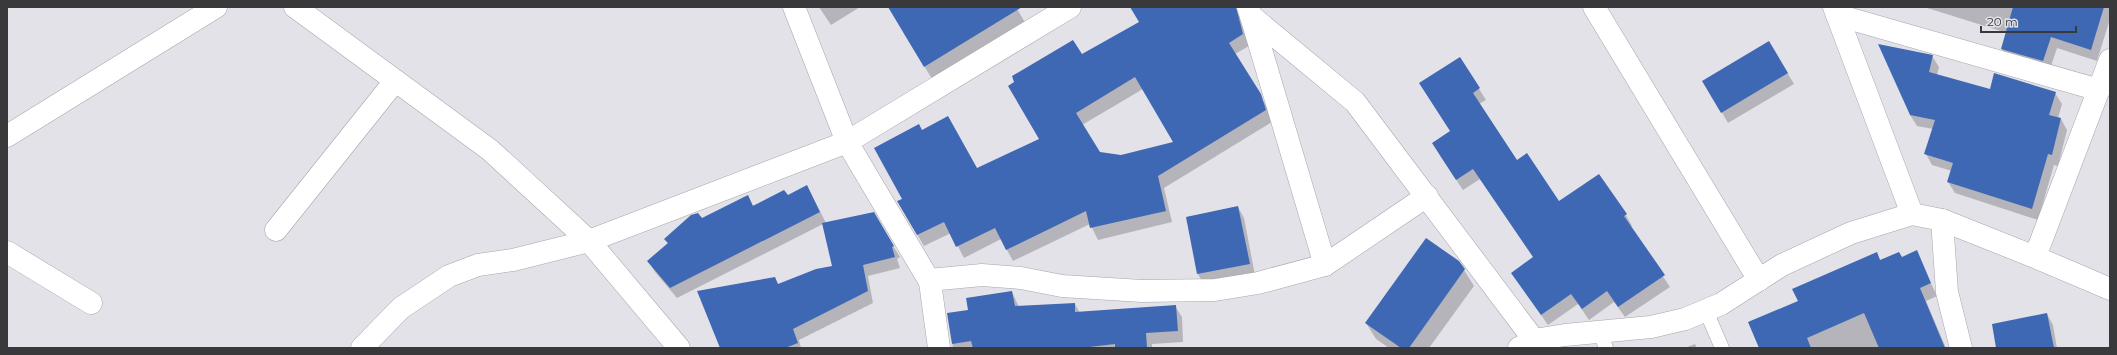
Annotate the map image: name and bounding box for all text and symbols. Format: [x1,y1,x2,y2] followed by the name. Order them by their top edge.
[1981,8,2076,34] scale bar
[1987,14,2018,29] text: 20 m

